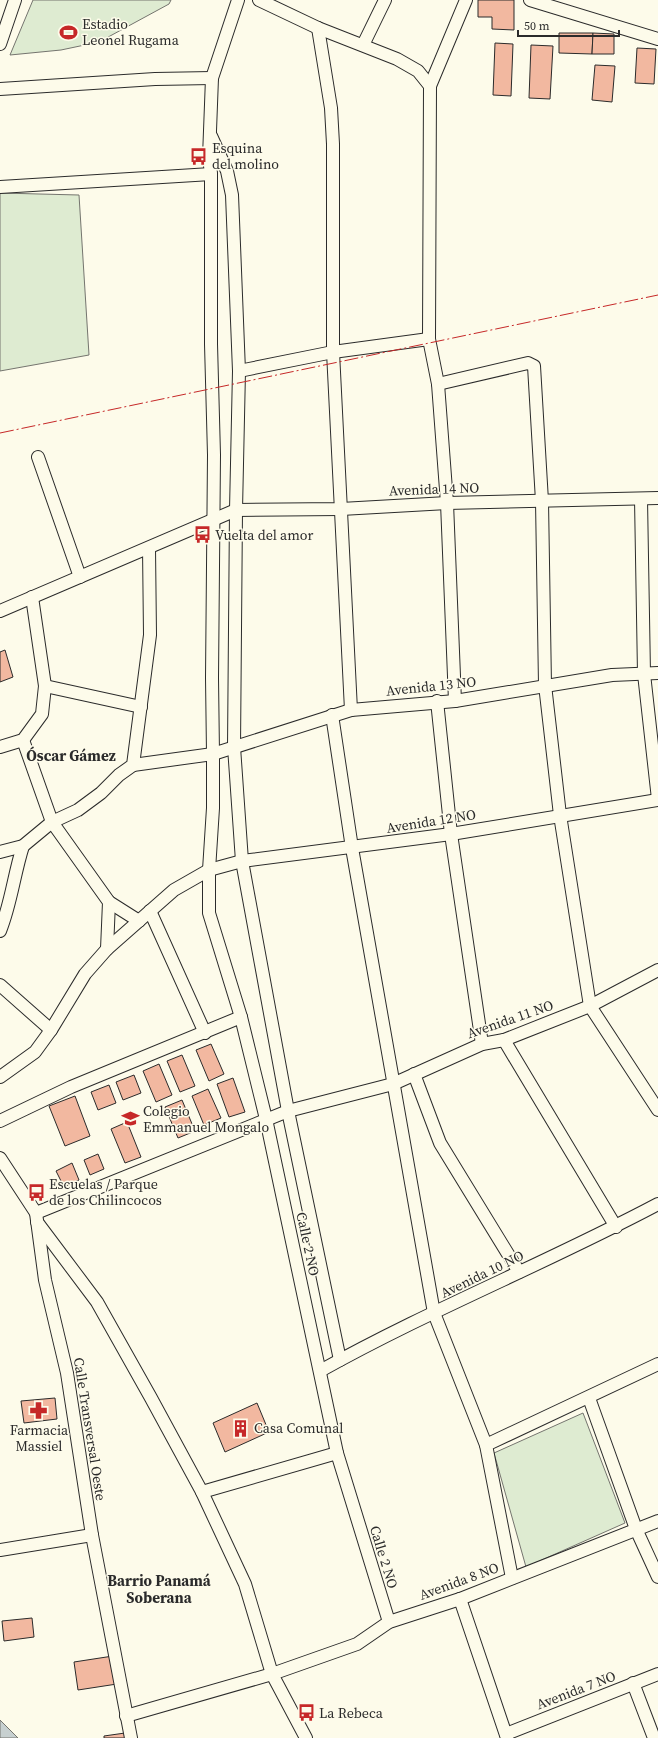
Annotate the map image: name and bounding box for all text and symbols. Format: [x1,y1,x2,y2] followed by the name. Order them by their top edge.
[518,12,619,38] scale bar
[82,14,180,50] place label: Estadio Leonel Rugama
[524,18,550,34] text: 50 m
[59,22,79,42] sports icon: Estadio Leonel Rugama
[212,138,279,174] place label: Esquina del molino
[189,146,209,166] bus stop icon: Esquina del molino
[388,477,480,501] street label: Avenida 14 NO
[192,525,212,545] bus stop icon: Vuelta del amor
[215,525,313,545] place label: Vuelta del amor
[385,671,477,701] street label: Avenida 13 NO
[26,745,116,766] district label: Óscar Gámez
[385,804,477,838] street label: Avenida 12 NO
[464,995,556,1043] street label: Avenida 11 NO
[143,1101,269,1137] place label: Colegio Emmanuel Mongalo
[120,1109,140,1129] school or university icon: Colegio Emmanuel Mongalo
[49,1174,162,1210] place label: Escuelas / Parque de los Chilincocos
[26,1182,46,1202] bus stop icon: Escuelas / Parque de los Chilincocos
[291,1210,325,1278] street label: Calle 2 NO
[437,1245,527,1303] street label: Avenida 10 NO
[69,1356,111,1502] street label: Calle Transversal Oeste
[29,1400,49,1420] pharmacy icon: Farmacia Massiel
[231,1418,251,1438] building icon: Casa Comunal
[254,1418,343,1438] place label: Casa Comunal
[10,1420,69,1456] place label: Farmacia Massiel
[365,1523,403,1591] street label: Calle 2 NO
[416,1557,502,1605] street label: Avenida 8 NO
[107,1570,212,1608] district label: Barrio Panamá Soberana
[533,1666,619,1714] street label: Avenida 7 NO
[296,1703,316,1723] bus stop icon: La Rebeca
[319,1703,384,1723] place label: La Rebeca

